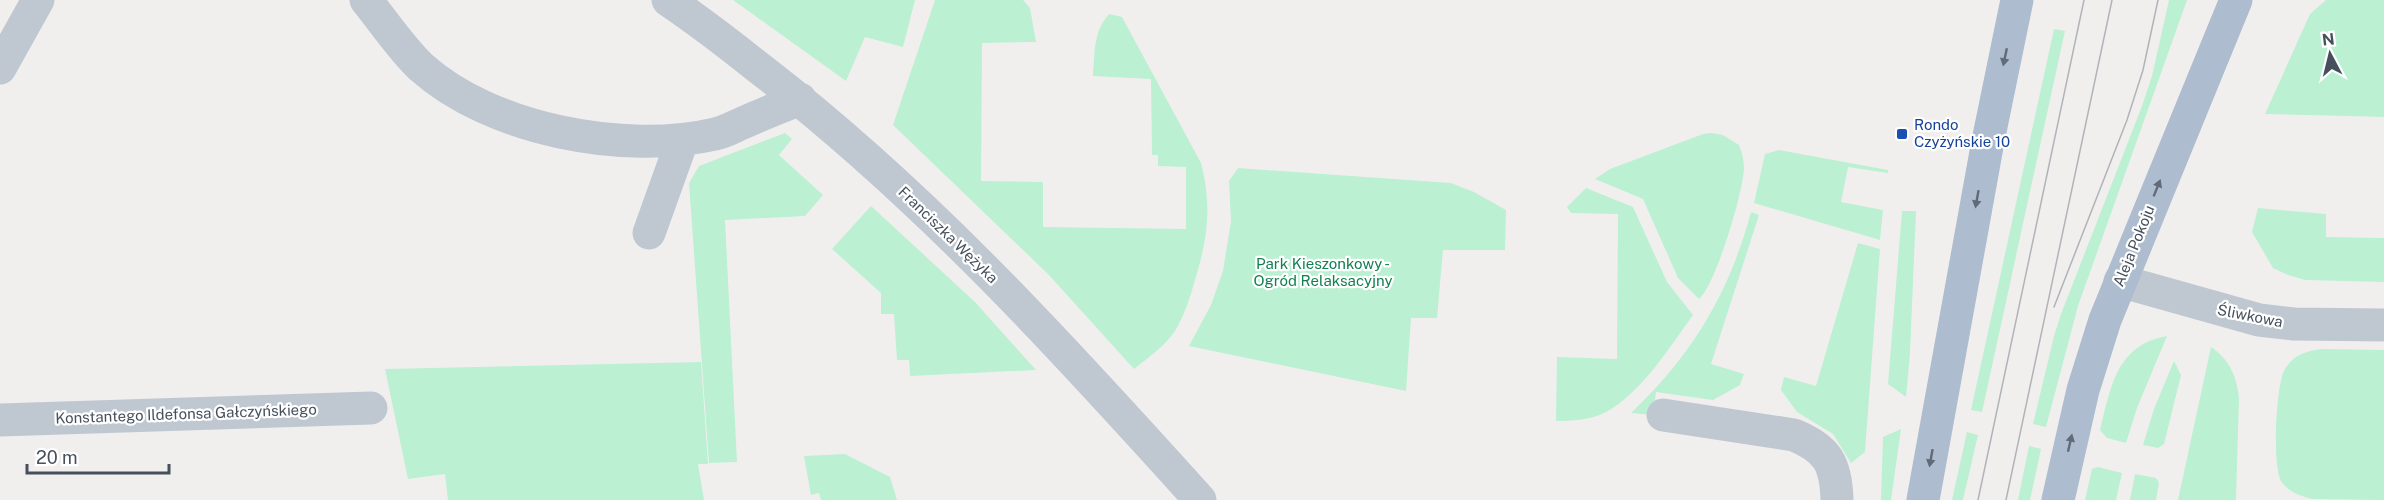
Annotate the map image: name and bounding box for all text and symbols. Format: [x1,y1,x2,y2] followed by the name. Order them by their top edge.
[2300,24,2360,84] north arrow
[2321,29,2336,50] text: N
[2000,48,2009,67] one-way arrow
[1914,116,2010,150] place label: Rondo Czyżyńskie 10
[1895,127,1909,141] marker: Rondo Czyżyńskie 10
[2152,179,2162,197] one-way arrow
[895,183,1001,286] street label: Franciszka Wężyka
[1973,190,1982,209] one-way arrow
[2109,203,2158,289] street label: Aleja Pokoju
[1254,255,1392,289] park label: Park Kieszonkowy - Ogród Relaksacyjny
[2216,300,2284,330] street label: Śliwkowa
[55,400,317,427] street label: Konstantego Ildefonsa Gałczyńskiego
[2066,433,2075,452] one-way arrow
[27,437,170,475] scale bar
[36,447,78,468] text: 20 m
[1926,449,1935,468] one-way arrow

